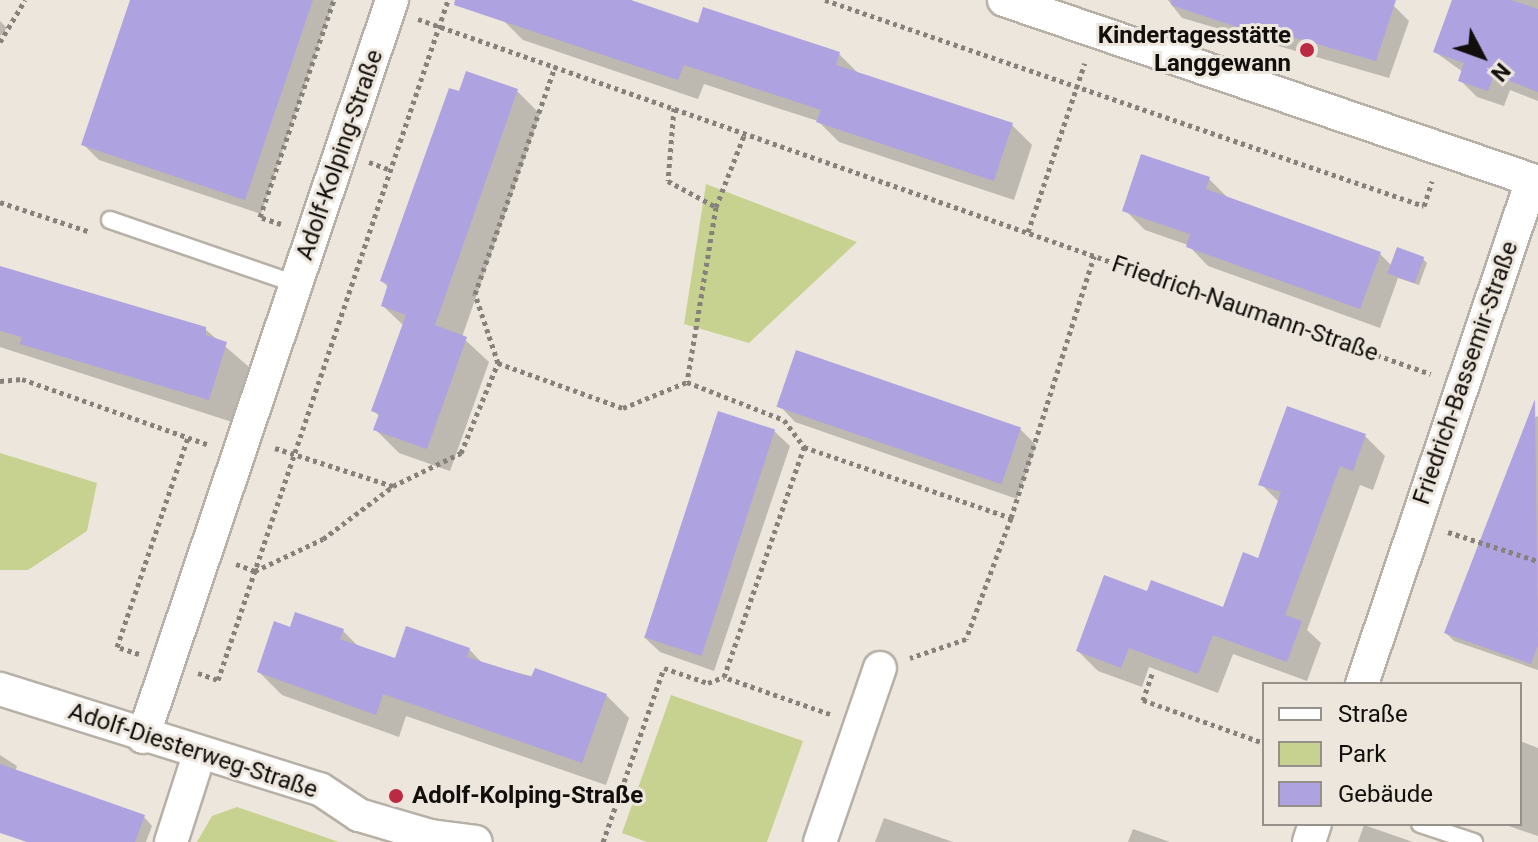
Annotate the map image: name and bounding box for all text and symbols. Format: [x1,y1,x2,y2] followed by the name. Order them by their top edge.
[1442,16,1522,96] north arrow
[1098,22,1291,78] place label: Kindertagesstätte Langgewann
[1298,41,1316,59] marker: Kindertagesstätte Langgewann
[290,46,390,264] street label: Adolf-Kolping-Straße
[1486,58,1515,86] text: N
[1407,238,1525,508] street label: Friedrich-Bassemir-Straße
[1108,250,1382,368] street label: Friedrich-Naumann-Straße
[1262,682,1522,826] legend
[65,697,321,805] street label: Adolf-Diesterweg-Straße
[1338,700,1408,728] text: Straße
[1338,740,1386,768] text: Park
[1338,780,1433,808] text: Gebäude
[412,782,643,810] place label: Adolf-Kolping-Straße
[387,787,405,805] marker: Adolf-Kolping-Straße

